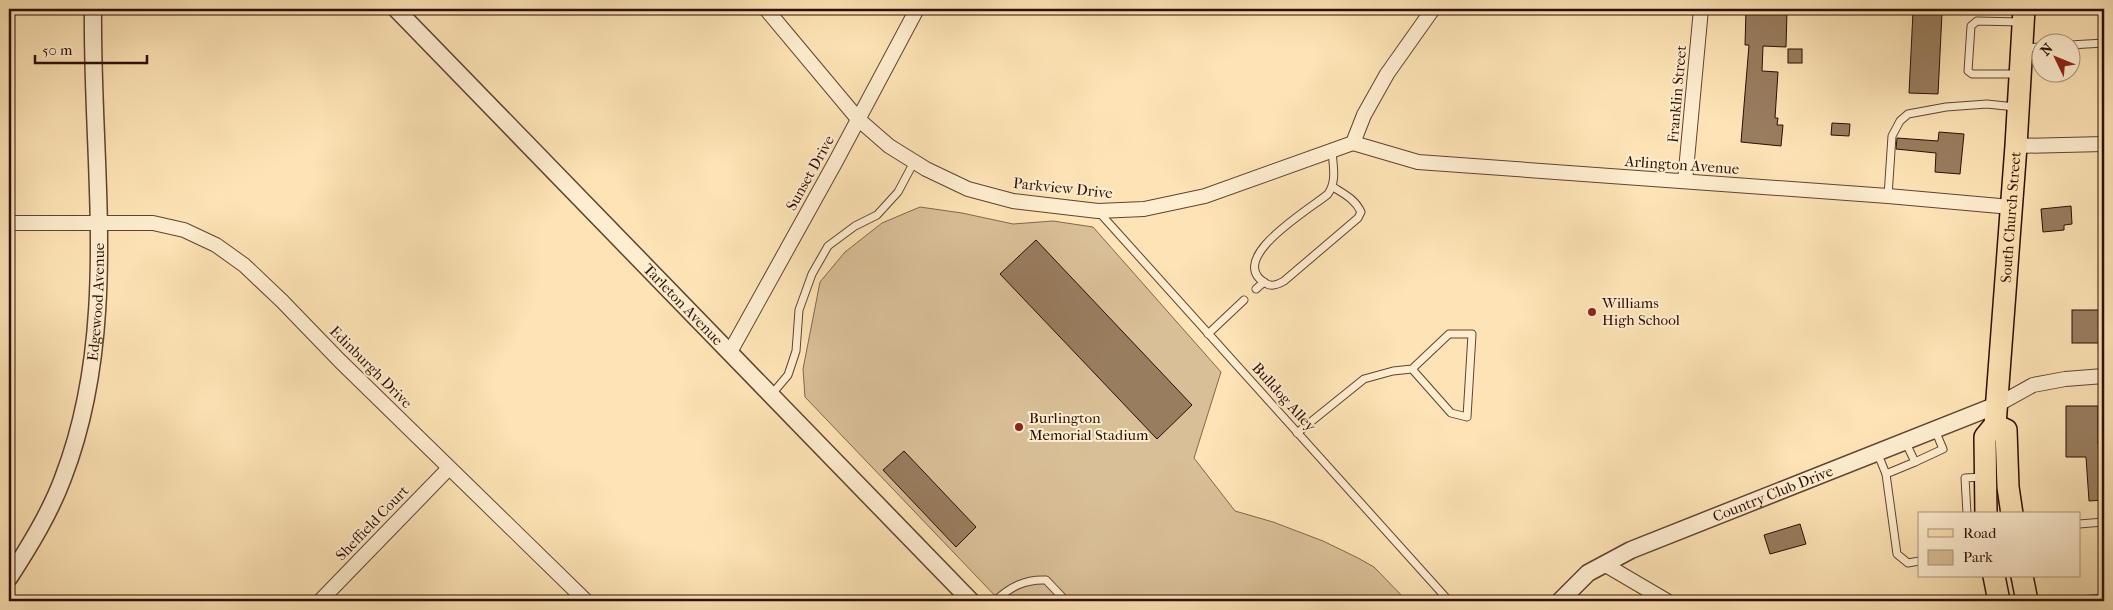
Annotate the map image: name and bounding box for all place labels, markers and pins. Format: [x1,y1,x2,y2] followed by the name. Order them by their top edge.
[1601,294,1680,329] place label: Williams High School
[1586,306,1598,318] marker: Williams High School
[1029,409,1149,444] place label: Burlington Memorial Stadium
[1013,421,1025,433] marker: Burlington Memorial Stadium

